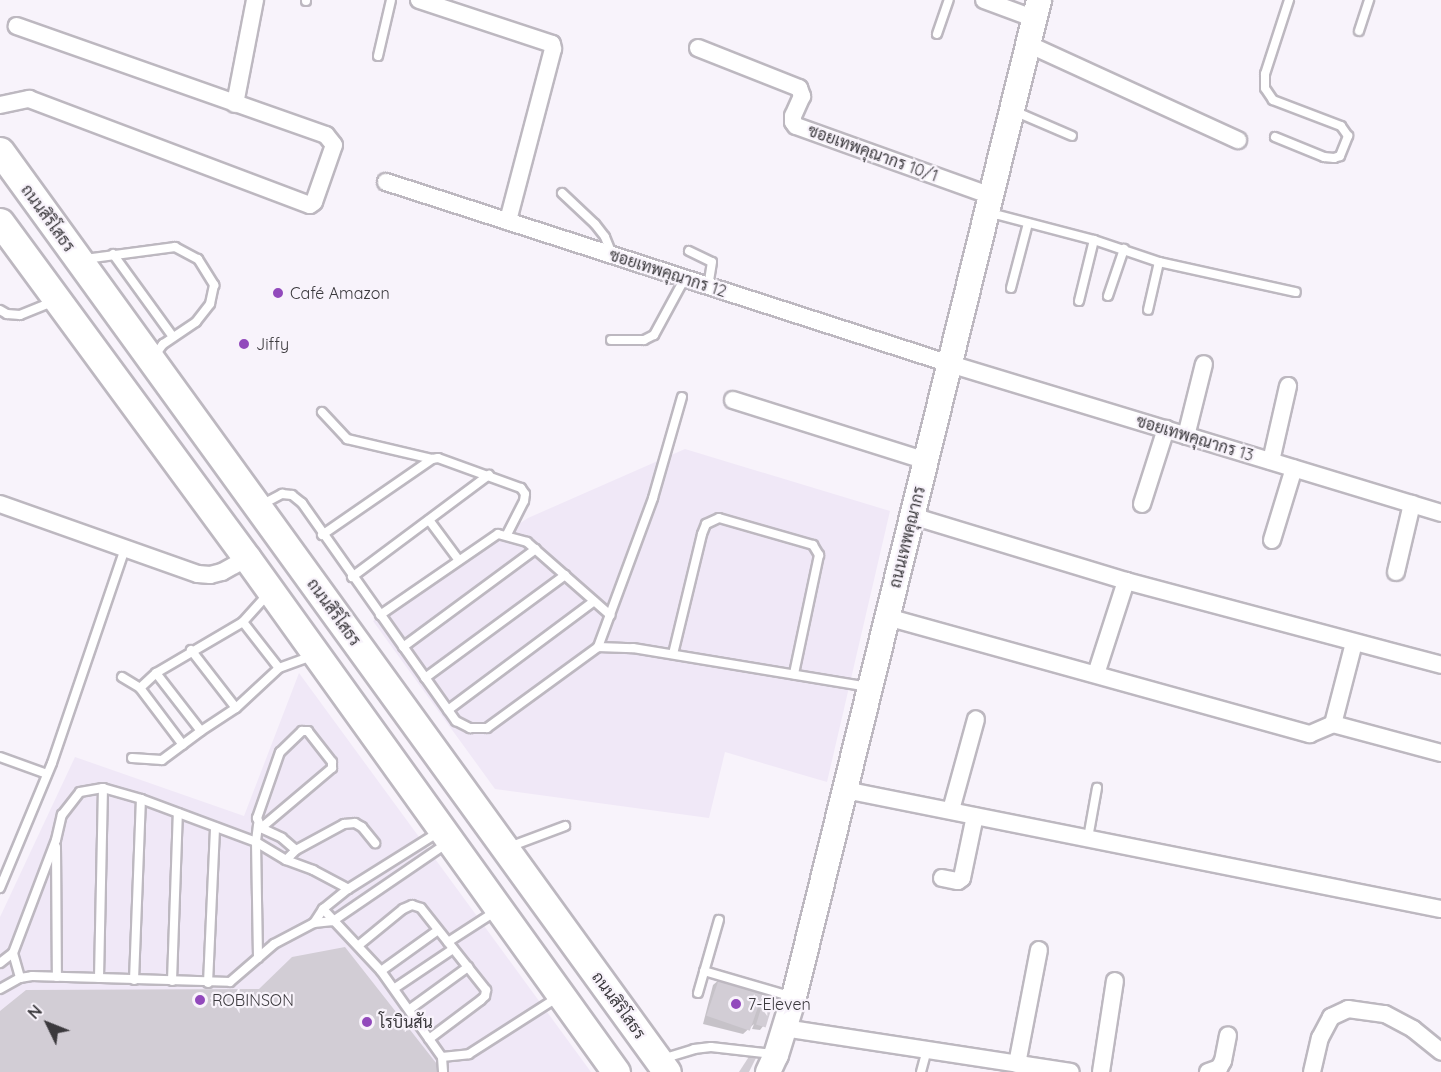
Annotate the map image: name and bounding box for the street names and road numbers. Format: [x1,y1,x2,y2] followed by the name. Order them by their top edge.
[805,121,941,185] street label: ซอยเทพคุณากร 10/1
[17,181,79,255] street label: ถนนสิริโสธร
[607,245,729,301] street label: ซอยเทพคุณากร 12
[1134,411,1256,465] street label: ซอยเทพคุณากร 13
[885,484,929,590] street label: ถนนเทพคุณากร
[303,575,365,649] street label: ถนนสิริโสธร
[588,968,650,1042] street label: ถนนสิริโสธร

